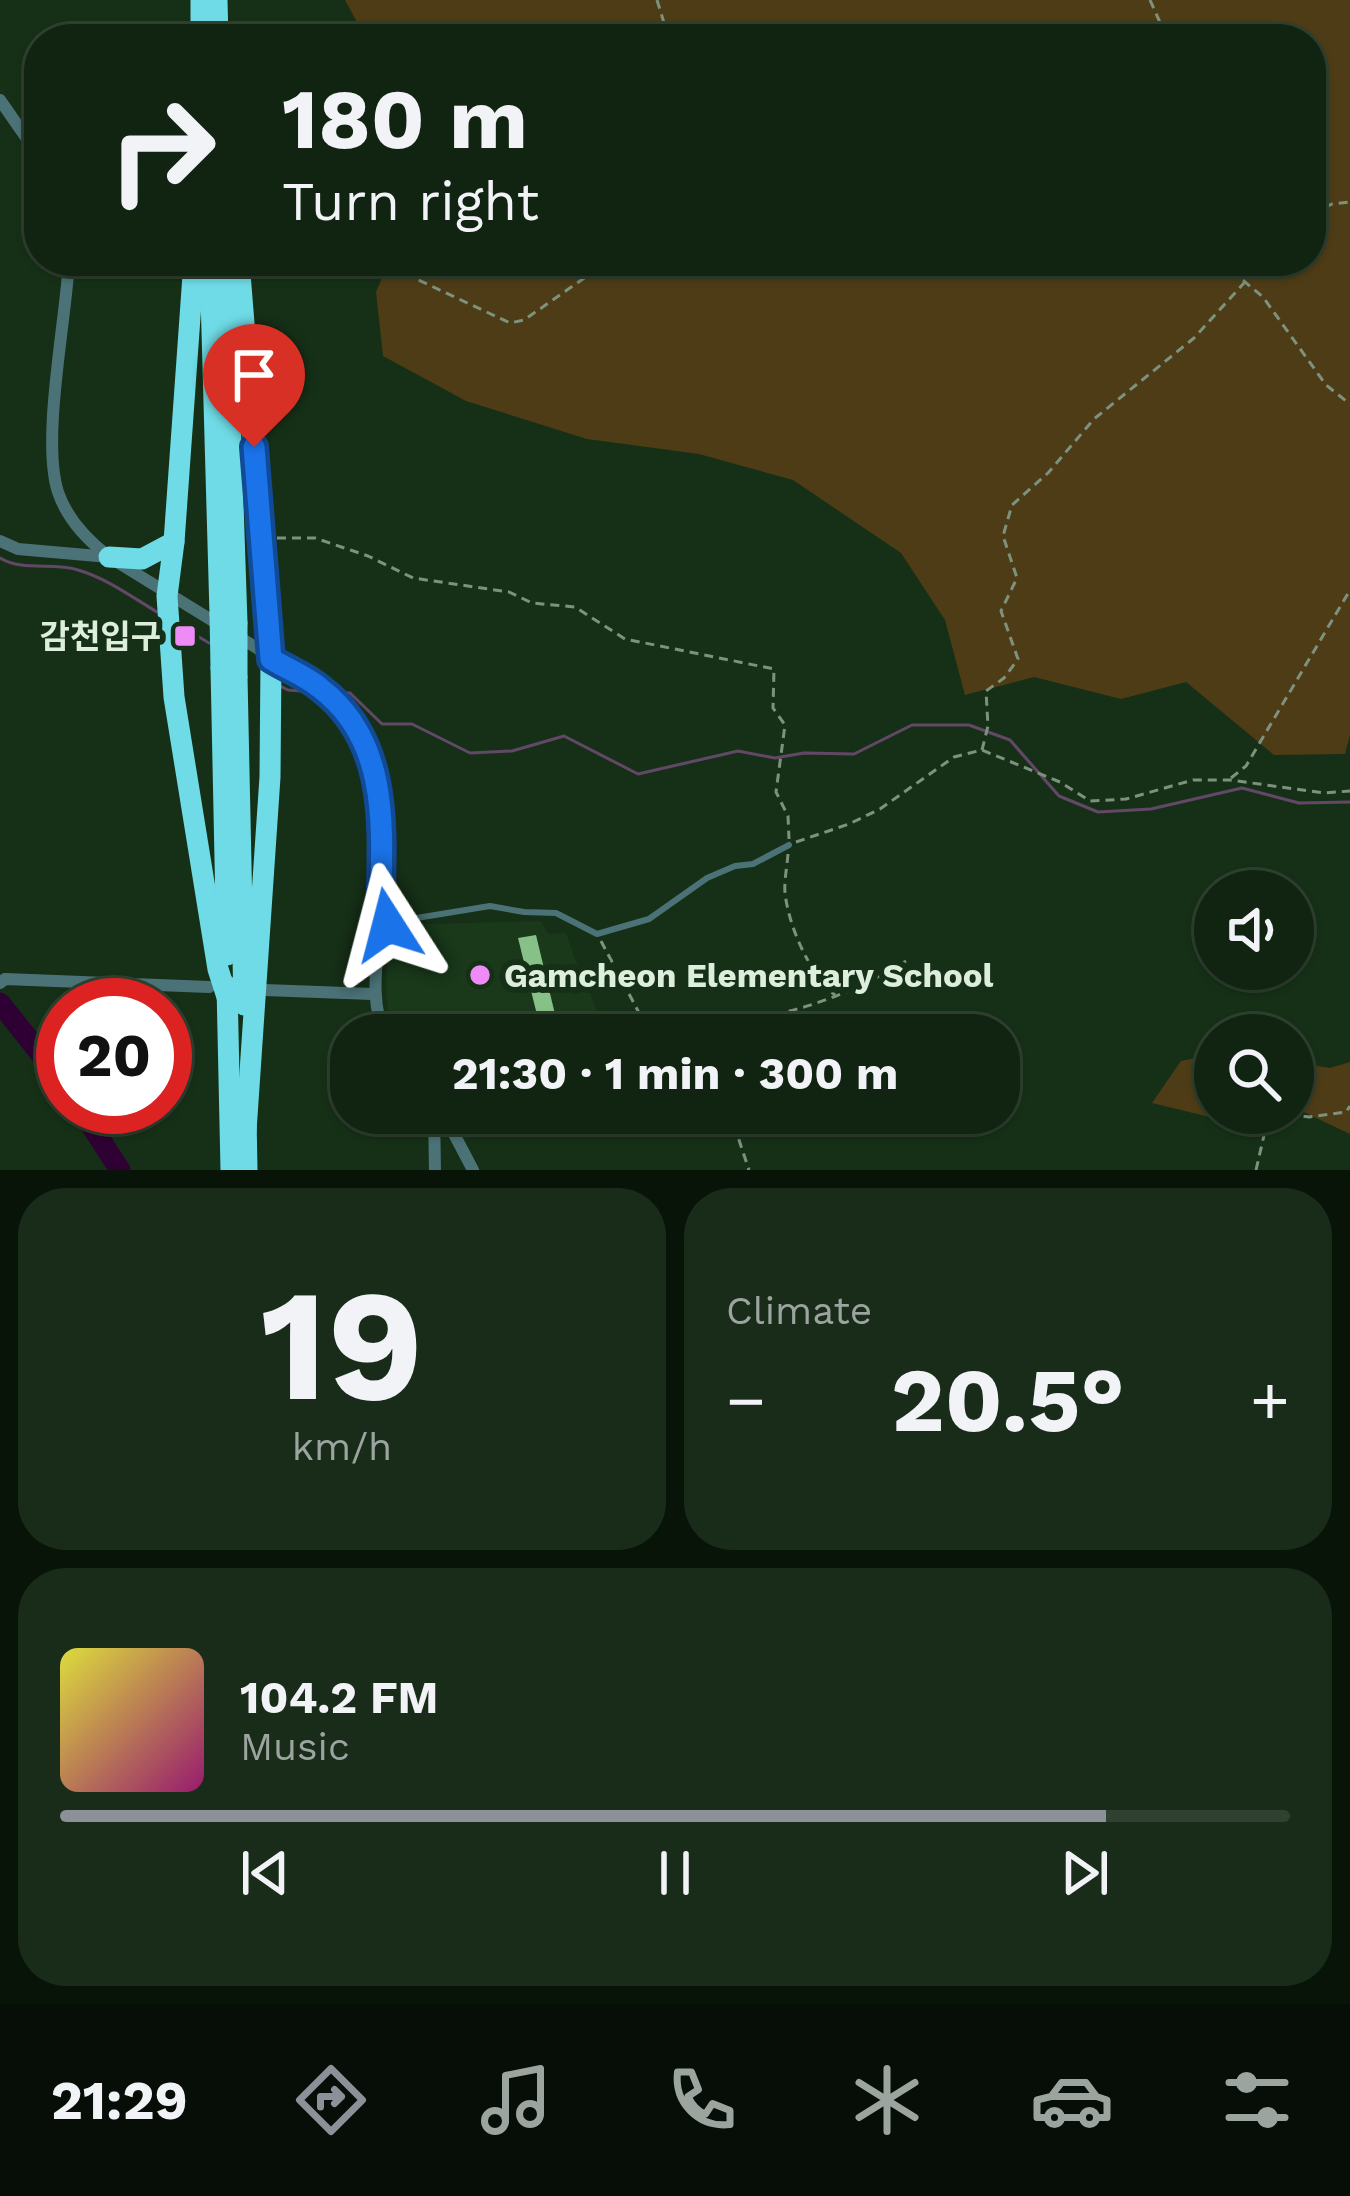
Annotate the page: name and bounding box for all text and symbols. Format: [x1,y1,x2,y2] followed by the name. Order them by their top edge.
[282,70,528,168] text: 180 m
[84,72,240,228] icon: right
[282,170,539,233] text: Turn right
[203,324,305,447] pin
[221,342,287,408] icon: arrive
[40,617,161,656] place label: 감천입구
[172,623,198,649] marker: 감천입구
[325,862,451,988] position arrow
[1194,870,1314,1134] map controls
[1194,870,1314,990] button: sound
[504,956,993,995] place label: Gamcheon Elementary School
[467,962,493,988] marker: Gamcheon Elementary School
[36,978,192,1134] speed limit sign: 20
[1194,1014,1314,1134] button: search
[452,1047,898,1100] text: 21:30 · 1 min · 300 m
[260,1254,424,1437] text: 19
[726,1288,872,1333] text: Climate
[891,1347,1125,1453] text: 20.5°
[726,1362,766,1439] text: −
[1250,1362,1290,1439] text: +
[292,1424,392,1469] text: km/h
[240,1671,438,1724] text: 104.2 FM
[240,1724,350,1769] text: Music
[232,1840,298,1906] icon: previous
[642,1840,708,1906] icon: pause
[1052,1840,1118,1906] icon: next
[289,2058,373,2142] icon: directions
[474,2058,558,2142] icon: music
[660,2058,744,2142] icon: phone
[845,2058,929,2142] icon: climate
[1030,2058,1114,2142] icon: car
[1215,2058,1299,2142] icon: filters
[51,2069,188,2132] text: 21:29

